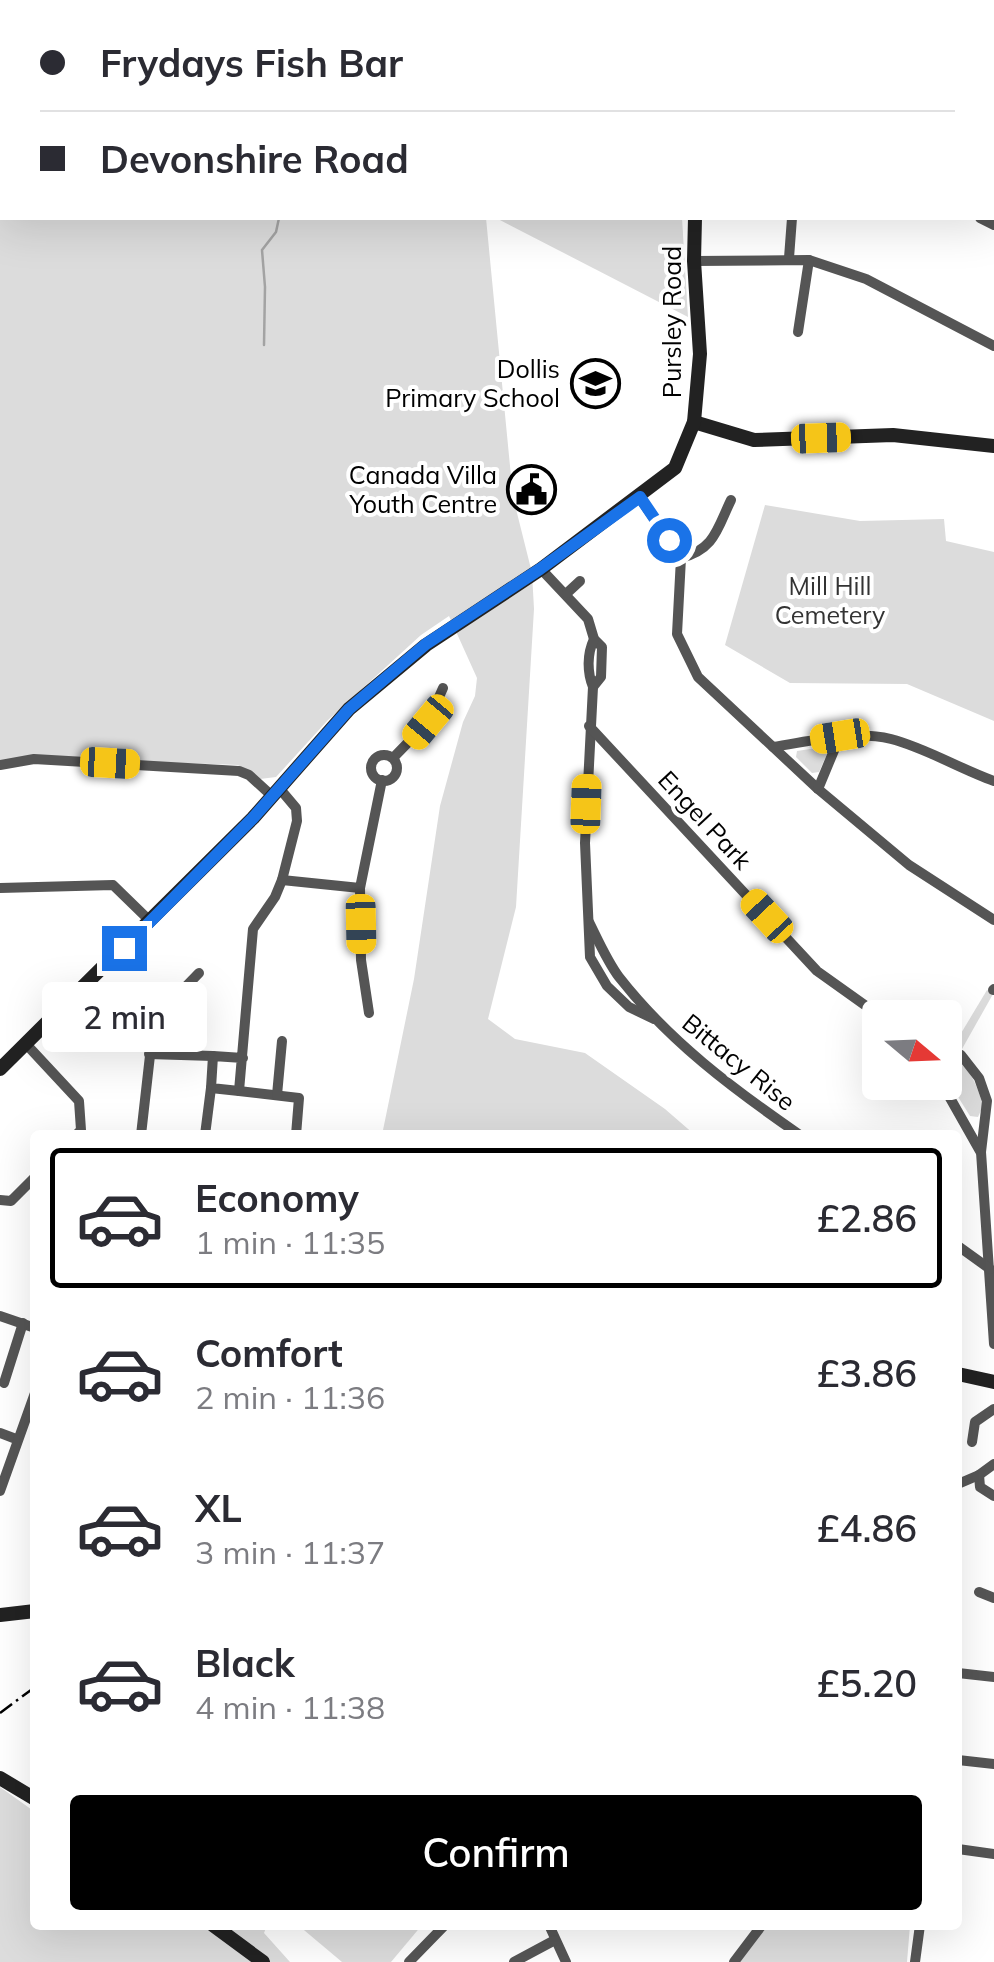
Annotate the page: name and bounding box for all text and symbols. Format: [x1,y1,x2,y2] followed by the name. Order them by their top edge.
[100,39,403,87] text: Frydays Fish Bar
[100,135,409,183] text: Devonshire Road
[656,246,687,398] street label: Pursley Road
[385,353,560,413] place label: Dollis Primary School
[569,357,621,409] school or university icon: Dollis Primary School
[790,422,852,454] car
[348,459,497,519] place label: Canada Villa Youth Centre
[506,463,558,515] public building icon: Canada Villa Youth Centre
[647,518,692,563] route start
[775,570,885,630] park label: Mill Hill Cemetery
[397,689,459,755] car
[808,716,872,756] car
[79,746,141,780] car
[652,764,759,876] street label: Engel Park
[570,773,602,835] car
[736,884,798,948] car
[345,894,377,954] car
[102,926,147,971] route end
[42,983,206,1053] callout: 2 min
[83,997,166,1037] text: 2 min
[862,1000,962,1100] north arrow
[862,1000,962,1100] map controls
[676,1007,802,1117] street label: Bittacy Rise
[75,1173,165,1263] icon: car
[195,1174,359,1222] text: Economy
[817,1194,917,1242] text: £2.86
[195,1222,385,1262] text: 1 min · 11:35
[75,1328,165,1418] icon: car
[195,1329,343,1377] text: Comfort
[817,1349,917,1397] text: £3.86
[195,1377,385,1417] text: 2 min · 11:36
[75,1483,165,1573] icon: car
[195,1484,242,1532] text: XL
[817,1504,917,1552] text: £4.86
[195,1532,385,1572] text: 3 min · 11:37
[75,1638,165,1728] icon: car
[195,1639,295,1687] text: Black
[817,1659,917,1707] text: £5.20
[195,1687,385,1727] text: 4 min · 11:38
[70,1795,922,1910] button: Confirm

